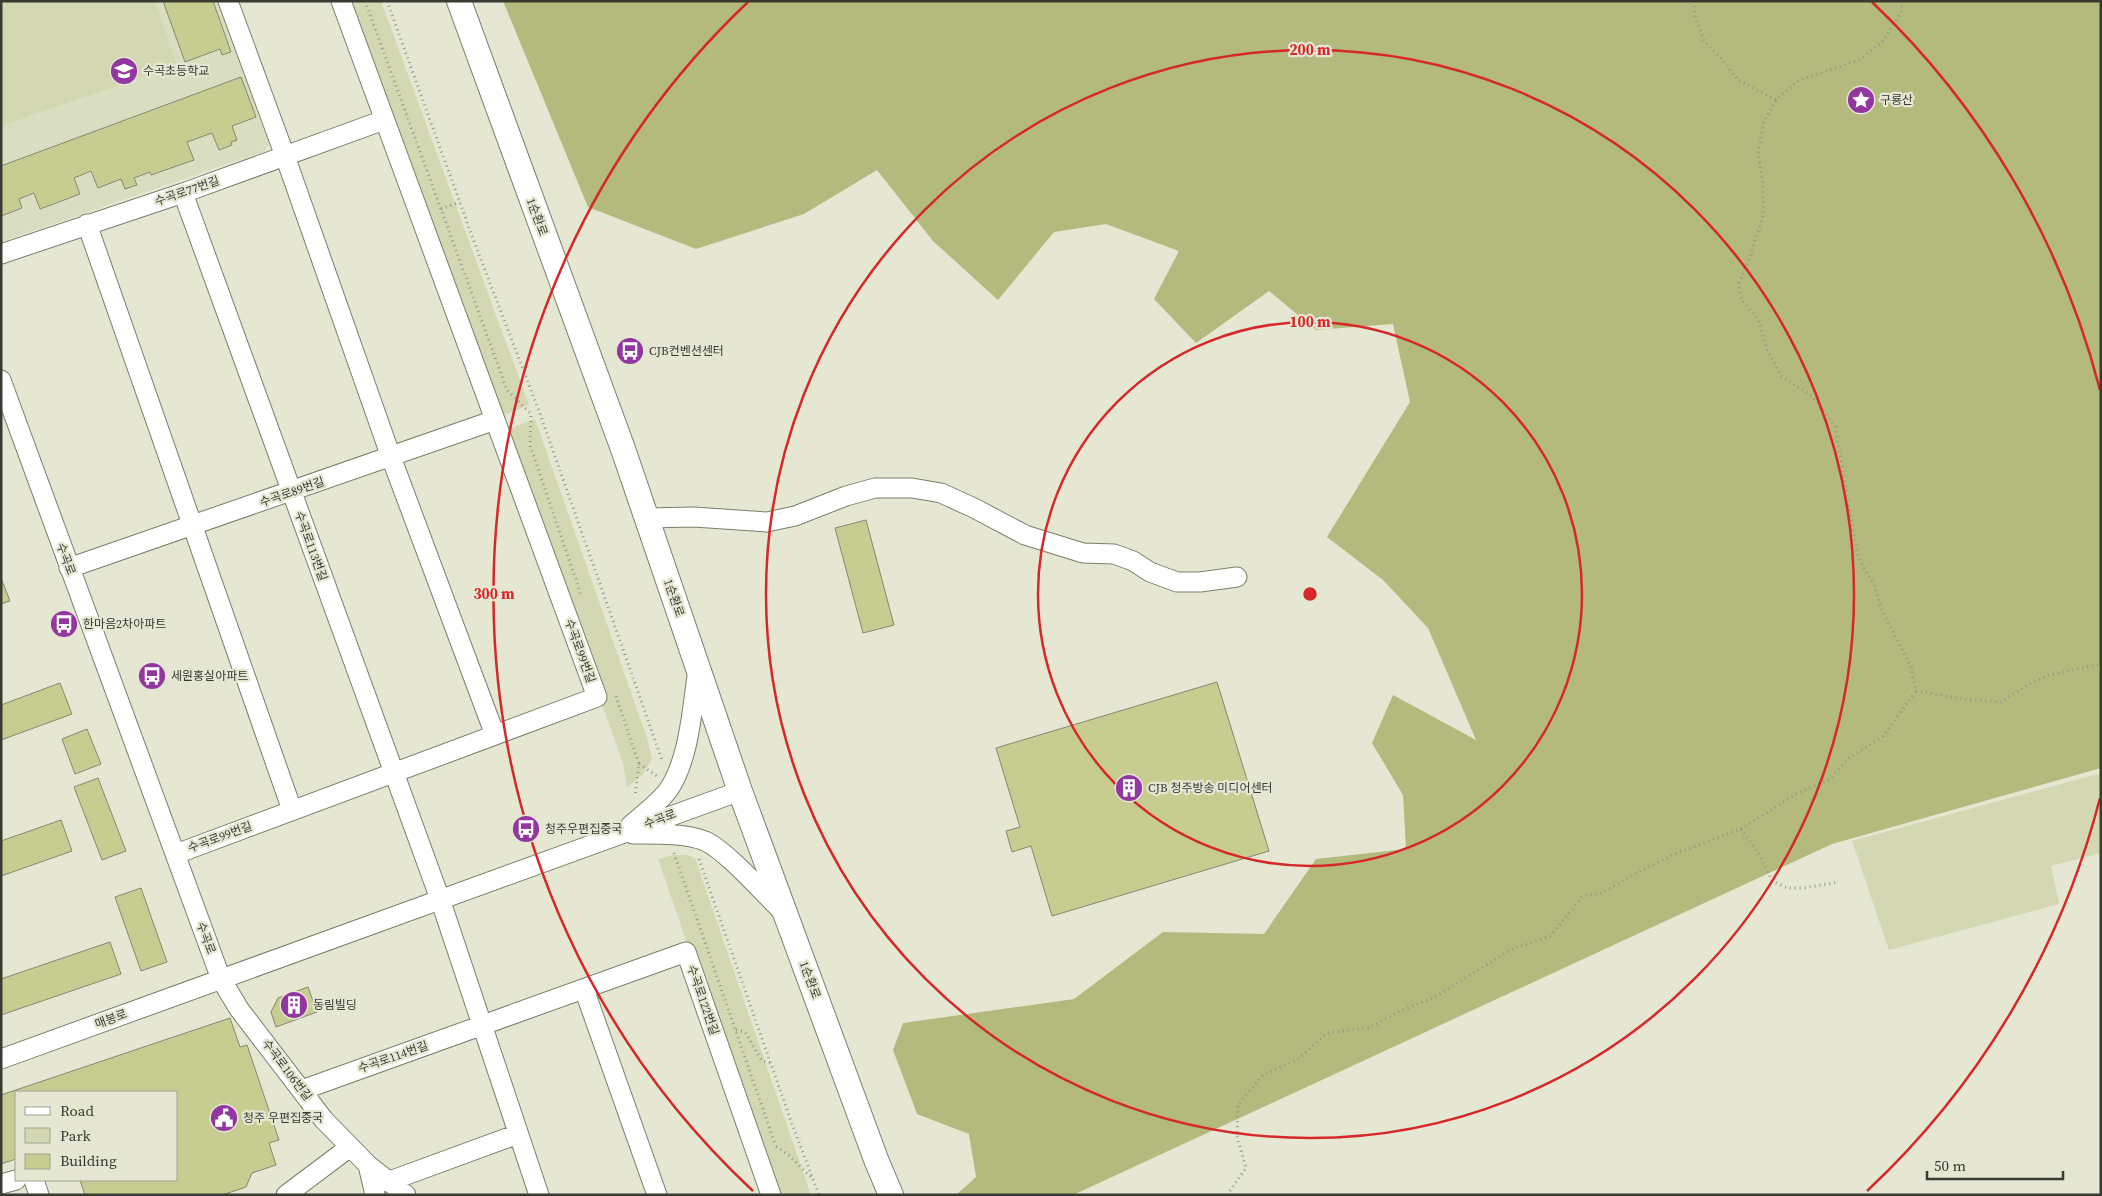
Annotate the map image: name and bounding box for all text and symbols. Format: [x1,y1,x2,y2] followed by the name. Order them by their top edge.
[1289,39,1331,60] text: 200 m
[109,56,139,86] school or university icon: 수곡초등학교
[143,63,209,79] place label: 수곡초등학교
[1846,85,1876,115] place icon: 구룡산
[1880,92,1913,108] place label: 구룡산
[153,172,221,210] street label: 수곡로77번길
[523,196,551,238] street label: 1순환로
[1289,311,1331,332] text: 100 m
[615,336,645,366] bus stop icon: CJB컨벤션센터
[649,343,724,359] place label: CJB컨벤션센터
[258,473,326,511] street label: 수곡로89번길
[291,509,331,583] street label: 수곡로113번길
[53,541,79,577] street label: 수곡로
[660,577,688,619] street label: 1순환로
[473,583,515,604] text: 300 m
[1301,585,1319,603] centre of rings
[49,609,79,639] bus stop icon: 한마음2차아파트
[83,616,166,632] place label: 한마음2차아파트
[561,617,599,685] street label: 수곡로99번길
[137,661,167,691] bus stop icon: 세원홍실아파트
[171,668,248,684] place label: 세원홍실아파트
[1114,773,1144,803] building icon: CJB 청주방송 미디어센터
[1148,780,1273,796] place label: CJB 청주방송 미디어센터
[642,806,678,832] street label: 수곡로
[511,814,541,844] bus stop icon: 청주우편집중국
[186,818,254,856] street label: 수곡로99번길
[545,821,622,837] place label: 청주우편집중국
[193,920,219,956] street label: 수곡로
[796,959,824,1001] street label: 1순환로
[684,963,722,1037] street label: 수곡로122번길
[279,990,309,1020] building icon: 동림빌딩
[313,997,357,1013] place label: 동림빌딩
[93,1006,129,1032] street label: 매봉로
[259,1036,315,1104] street label: 수곡로106번길
[356,1038,430,1076] street label: 수곡로114번길
[15,1091,178,1181] legend
[60,1100,94,1121] text: Road
[209,1103,239,1133] public building icon: 청주 우편집중국
[243,1110,323,1126] place label: 청주 우편집중국
[60,1125,92,1146] text: Park
[1927,1148,2063,1180] scale bar
[60,1150,117,1171] text: Building
[1934,1155,1966,1176] text: 50 m

